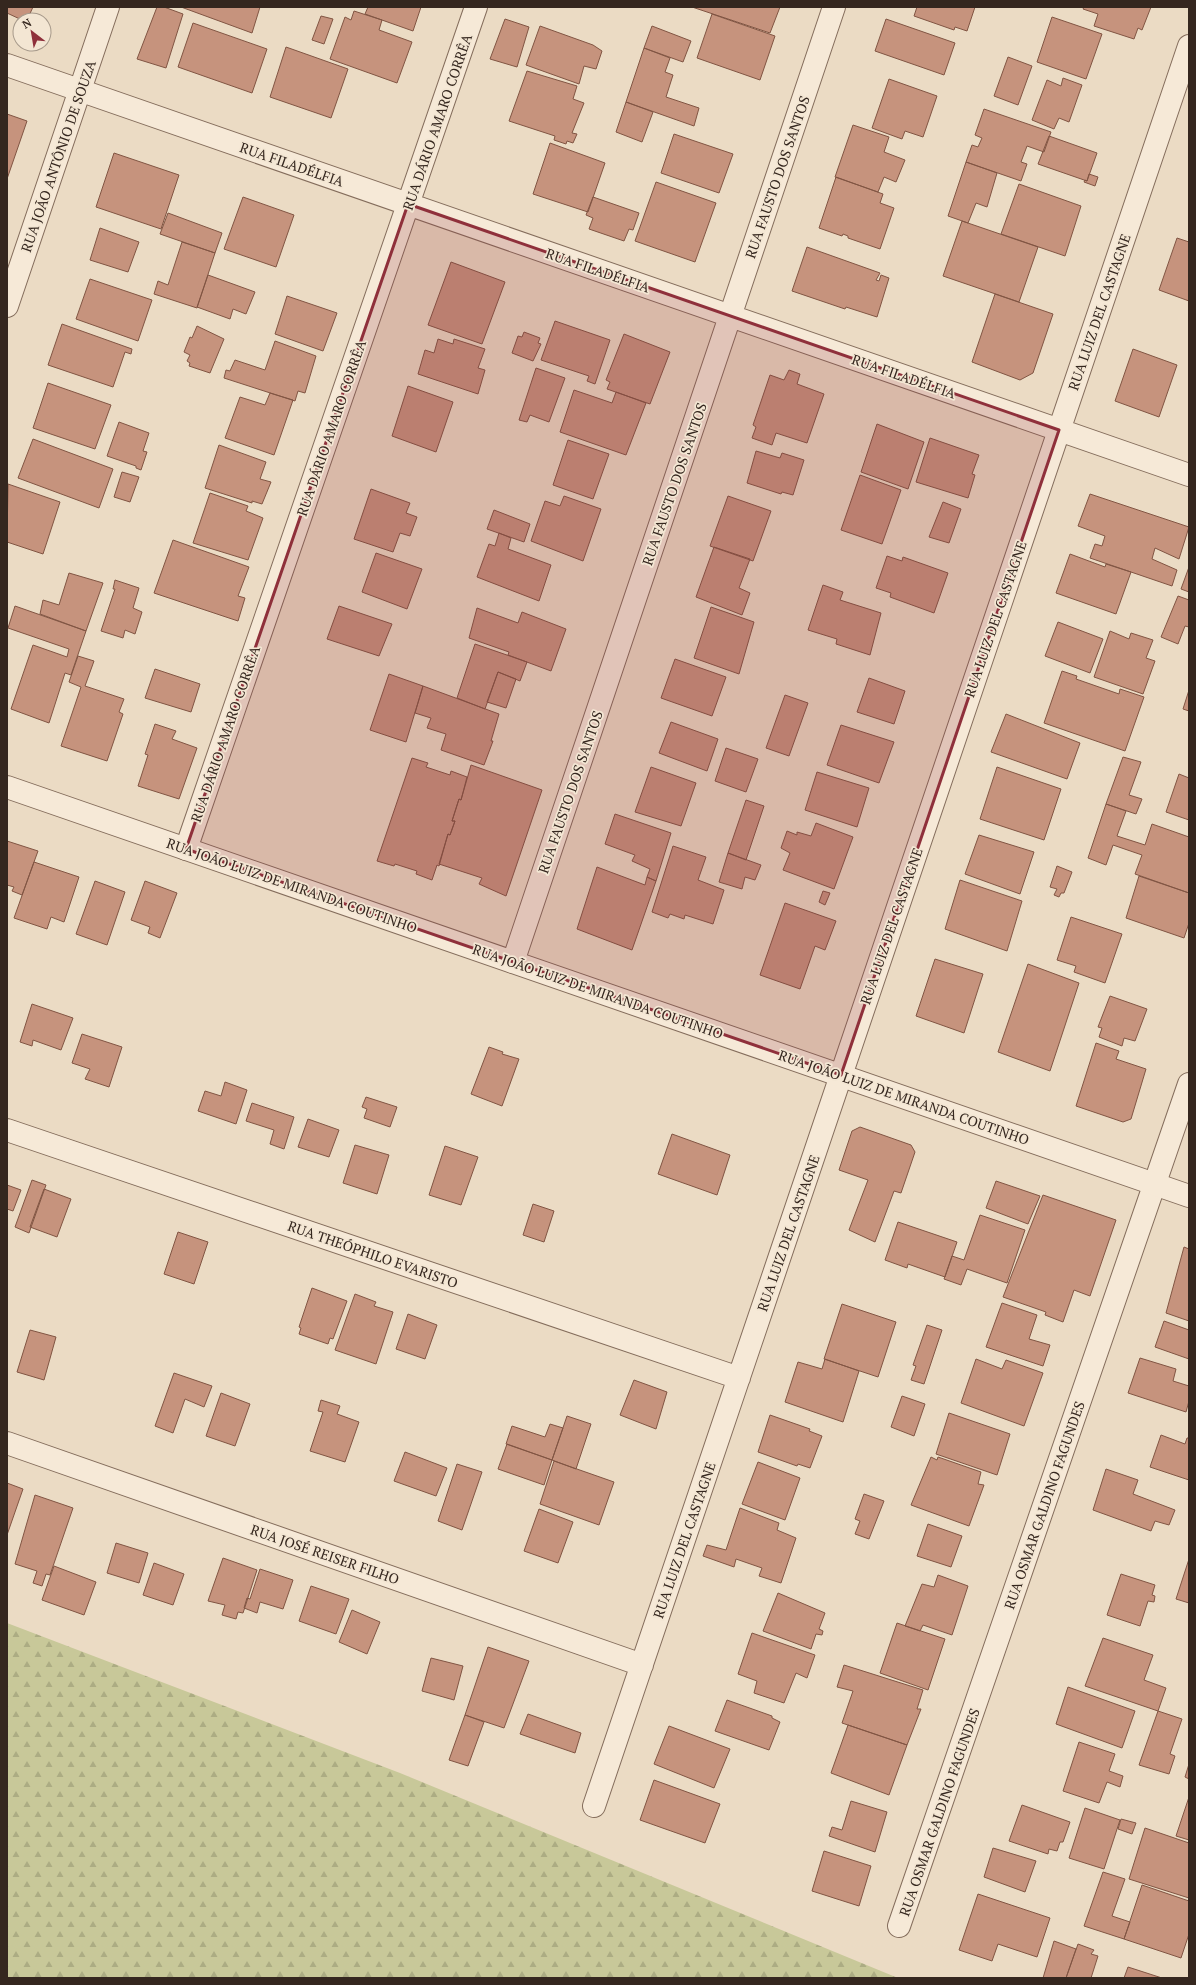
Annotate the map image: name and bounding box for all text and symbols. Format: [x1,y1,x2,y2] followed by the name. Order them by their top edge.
[12,12,52,52] north arrow
[20,15,35,32] text: N
[398,31,476,213] street label: RUA DÁRIO AMARO CORRÊA
[16,57,100,254] street label: RUA JOÃO ANTÔNIO DE SOUZA
[740,93,814,261] street label: RUA FAUSTO DOS SANTOS
[238,137,347,191] street label: RUA FILADÉLFIA
[1063,231,1135,393] street label: RUA LUIZ DEL CASTAGNE
[544,243,653,297] street label: RUA FILADÉLFIA
[292,337,370,519] street label: RUA DÁRIO AMARO CORRÊA
[850,349,959,403] street label: RUA FILADÉLFIA
[637,400,711,568] street label: RUA FAUSTO DOS SANTOS
[959,538,1031,700] street label: RUA LUIZ DEL CASTAGNE
[186,643,264,825] street label: RUA DÁRIO AMARO CORRÊA
[533,708,607,876] street label: RUA FAUSTO DOS SANTOS
[164,833,420,937] street label: RUA JOÃO LUIZ DE MIRANDA COUTINHO
[855,845,927,1007] street label: RUA LUIZ DEL CASTAGNE
[470,939,726,1043] street label: RUA JOÃO LUIZ DE MIRANDA COUTINHO
[776,1045,1032,1149] street label: RUA JOÃO LUIZ DE MIRANDA COUTINHO
[752,1152,824,1314] street label: RUA LUIZ DEL CASTAGNE
[285,1216,461,1292] street label: RUA THEÓPHILO EVARISTO
[999,1398,1089,1612] street label: RUA OSMAR GALDINO FAGUNDES
[648,1459,720,1621] street label: RUA LUIZ DEL CASTAGNE
[248,1520,402,1588] street label: RUA JOSÉ REISER FILHO
[894,1705,984,1919] street label: RUA OSMAR GALDINO FAGUNDES

